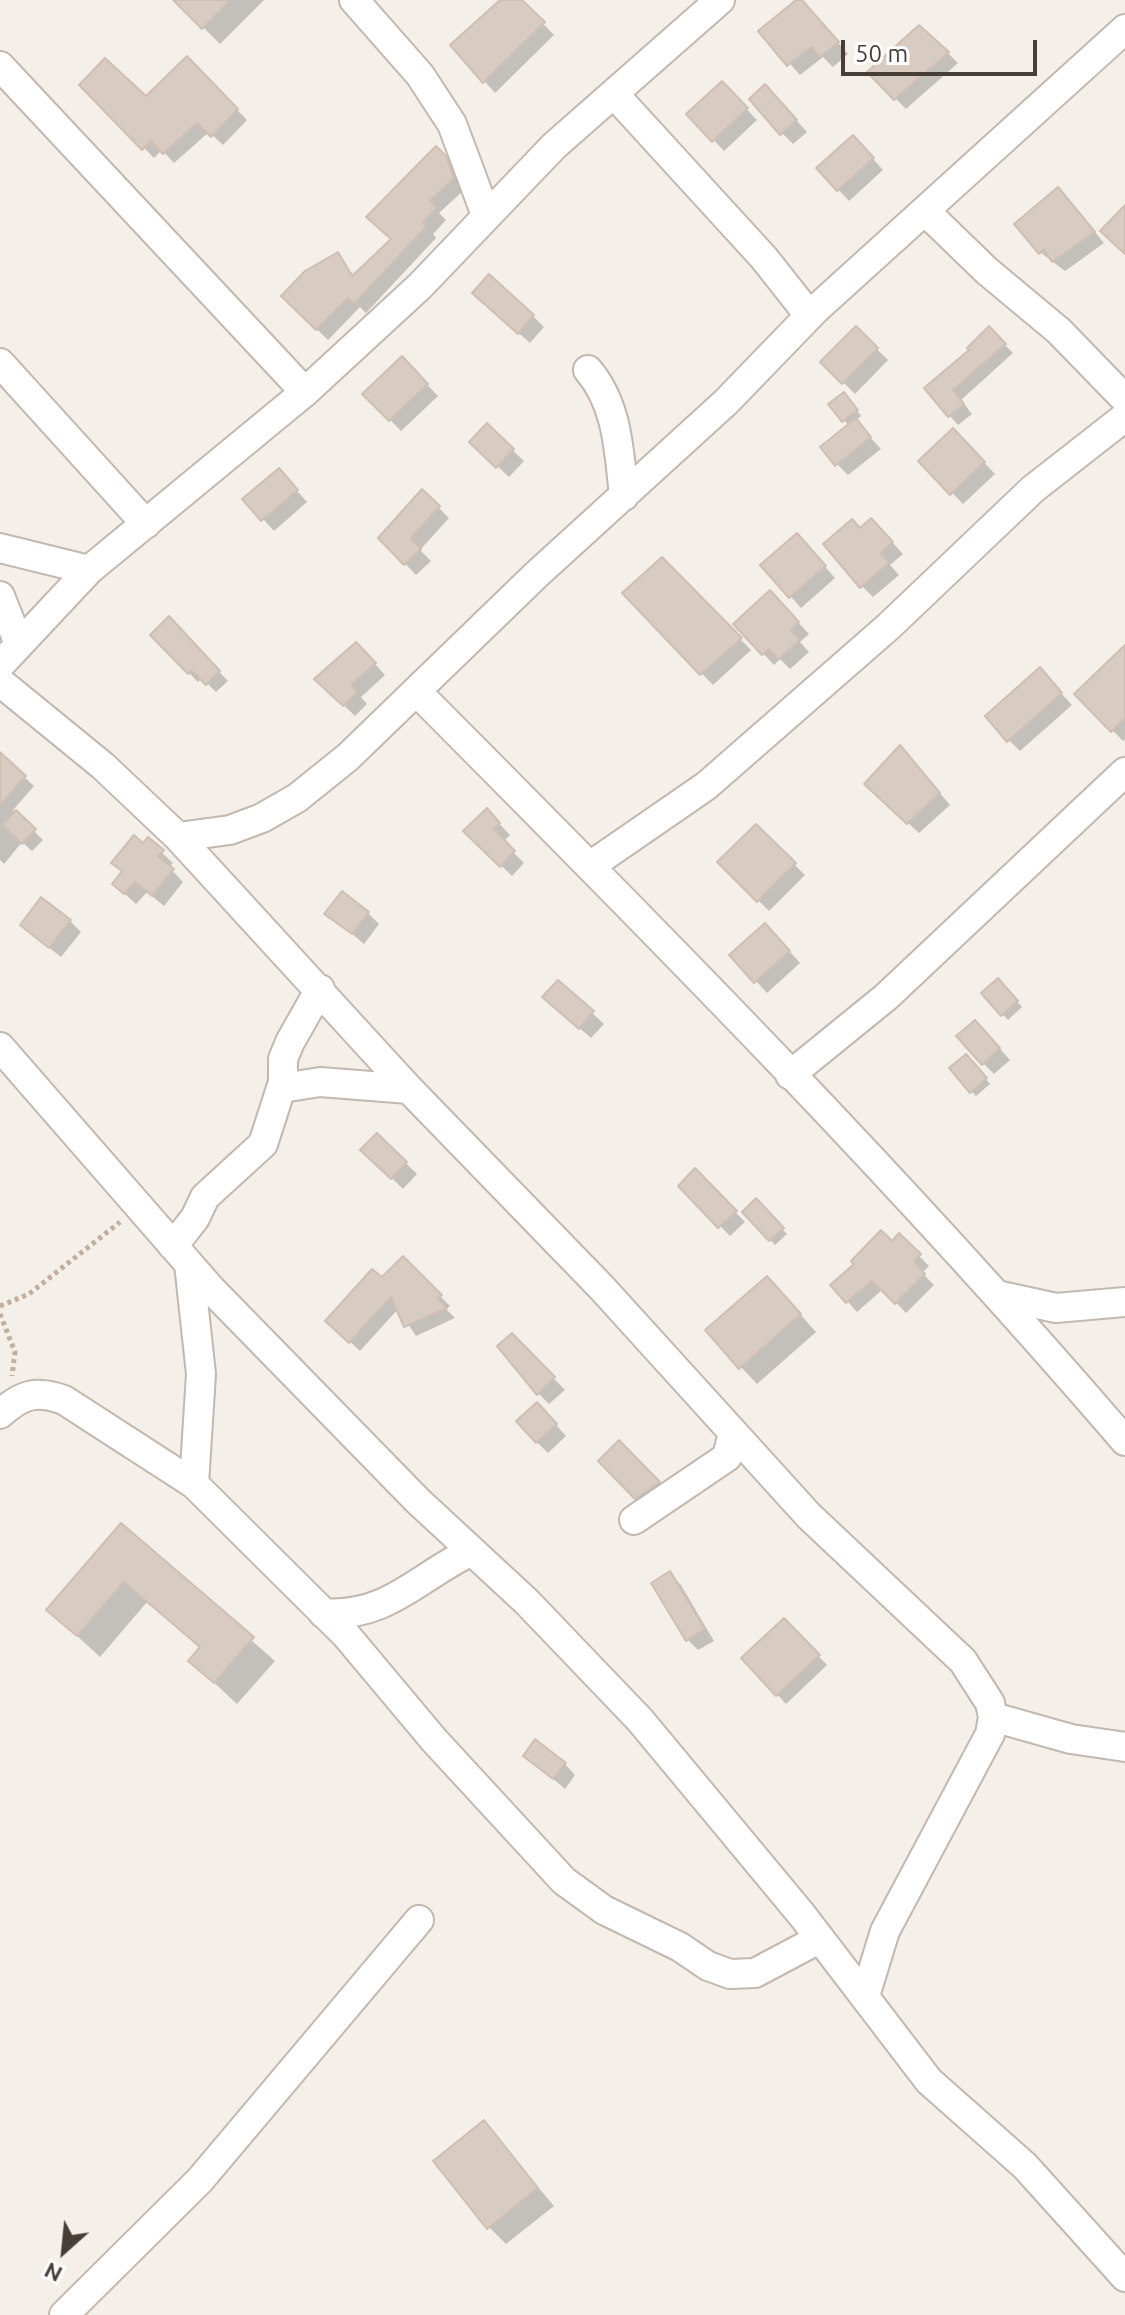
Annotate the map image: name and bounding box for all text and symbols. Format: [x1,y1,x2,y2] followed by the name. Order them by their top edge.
[845,24,1041,74] scale bar
[855,40,908,67] text: 50 m
[24,2211,104,2291] north arrow
[40,2258,66,2288] text: N

